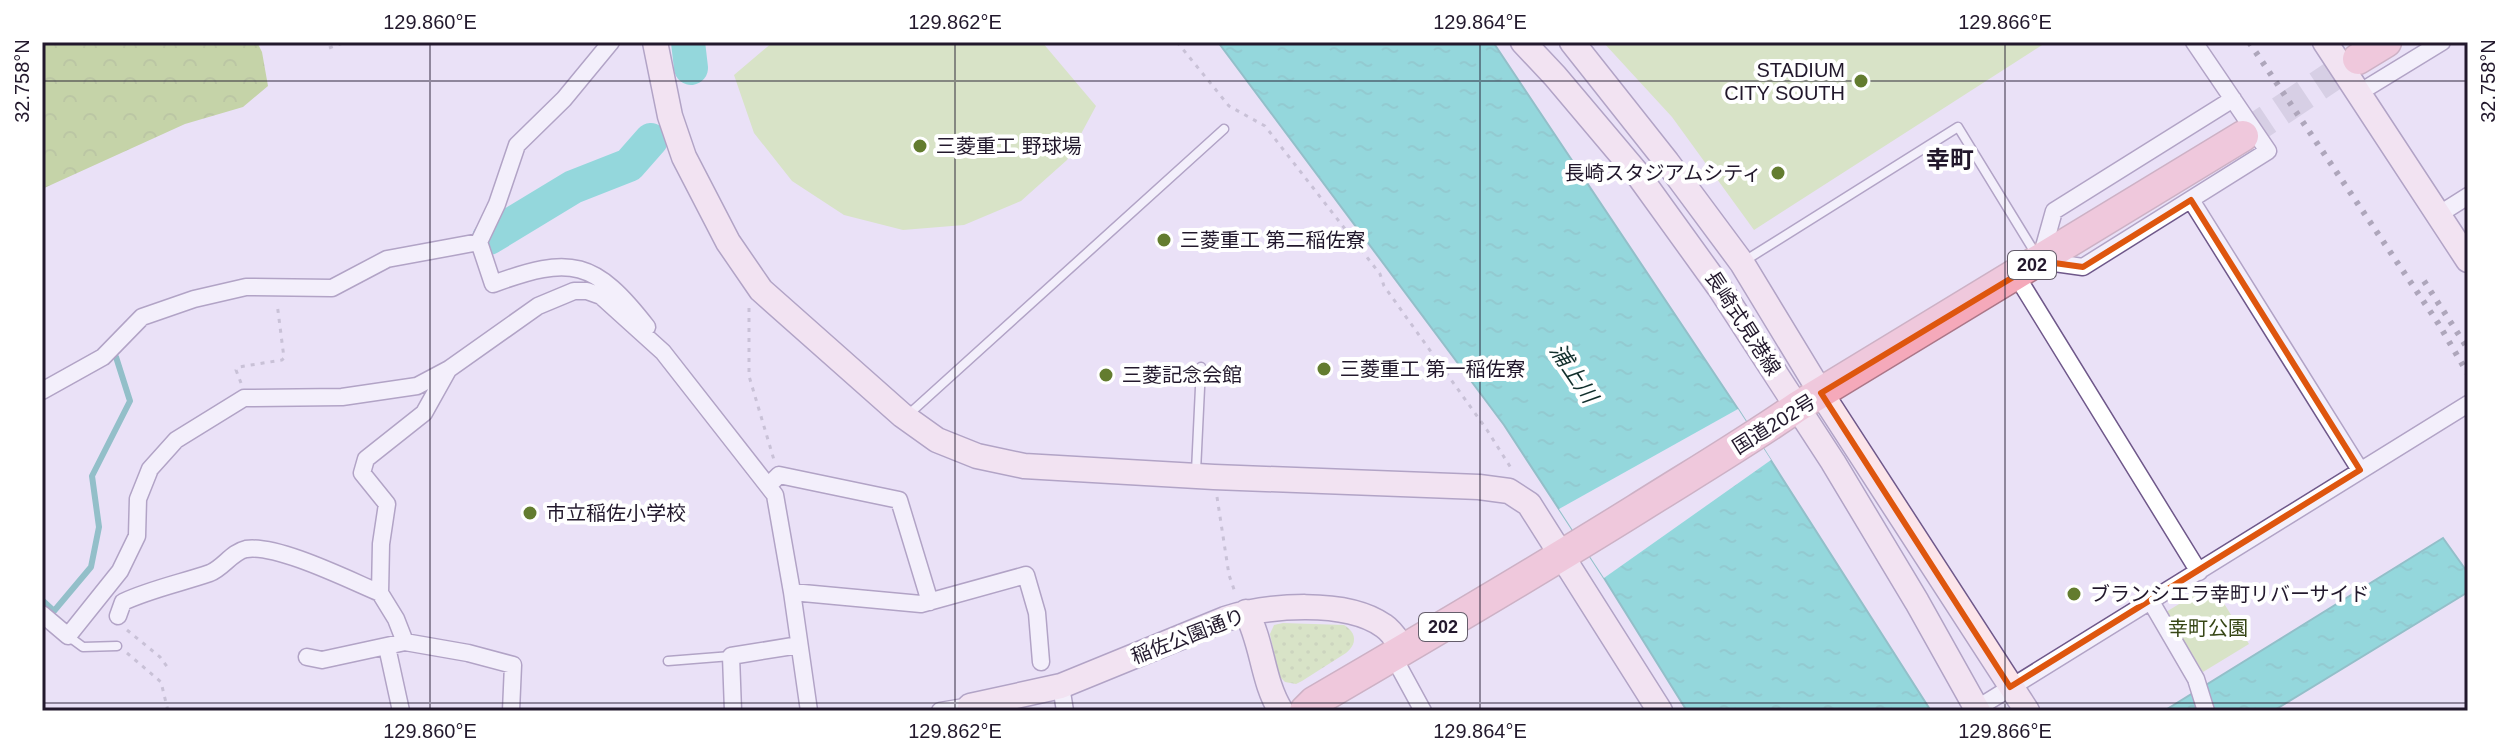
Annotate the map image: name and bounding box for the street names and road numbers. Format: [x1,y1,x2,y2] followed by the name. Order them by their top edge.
[2008,251,2056,279] road number: 202
[1701,267,1785,379] street label: 長崎式見港線
[1729,390,1819,458] street label: 国道202号
[1128,604,1248,668] street label: 稲佐公園通り
[1419,613,1467,641] road number: 202

